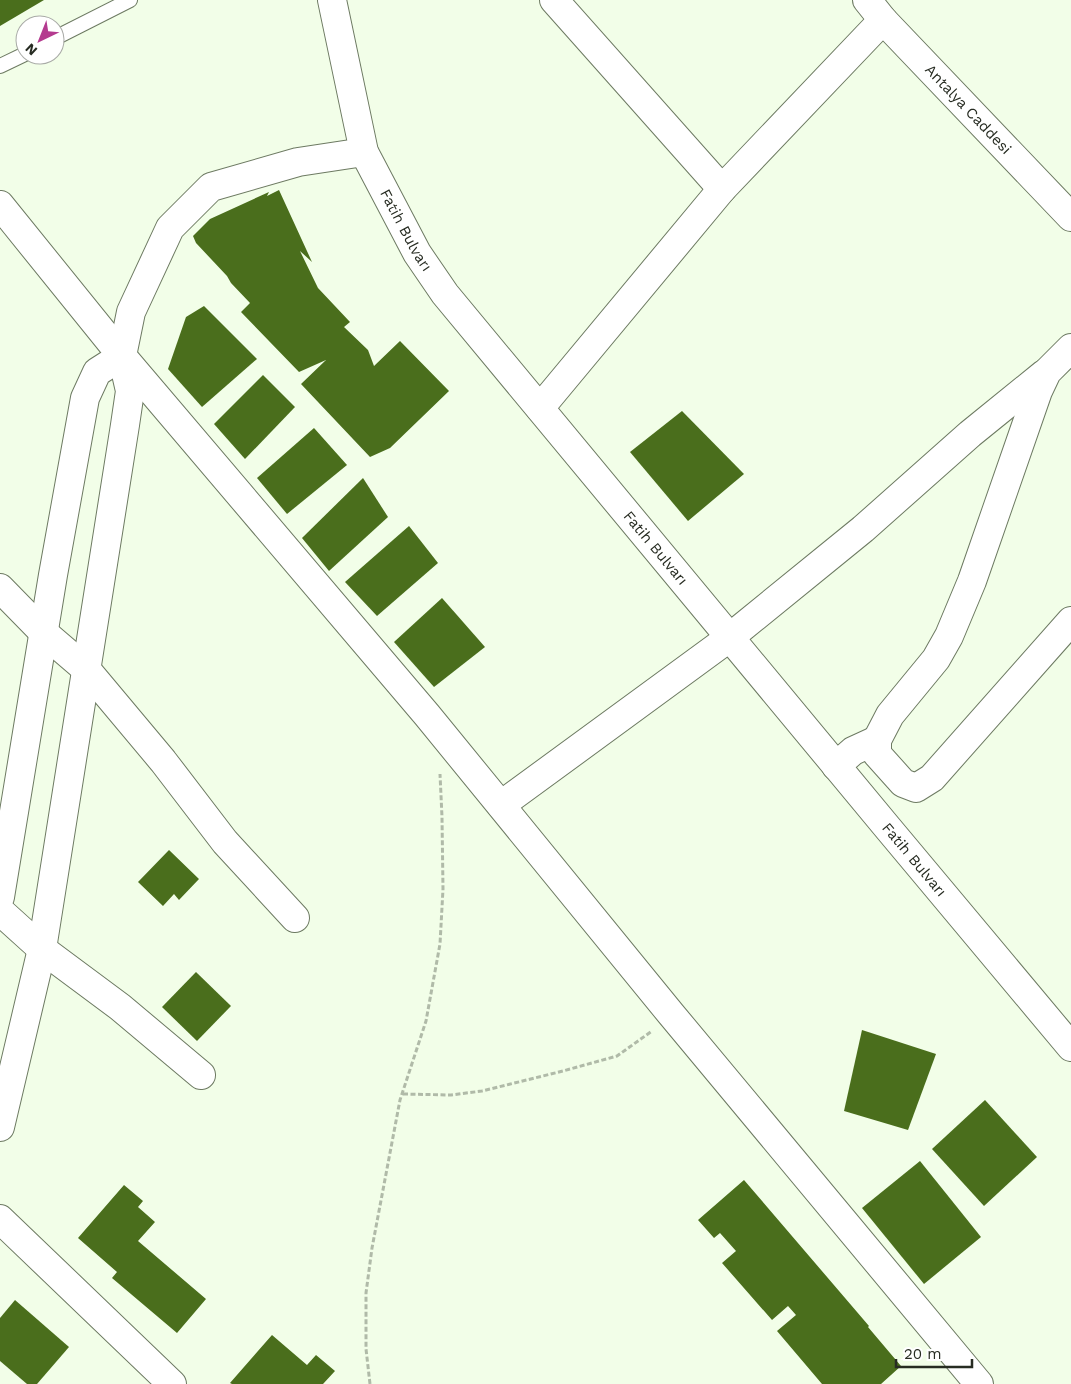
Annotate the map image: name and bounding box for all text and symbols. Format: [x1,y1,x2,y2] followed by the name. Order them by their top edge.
[15,15,65,65] north arrow
[22,40,40,59] text: N
[921,61,1015,158] street label: Antalya Caddesi
[376,186,436,275] street label: Fatih Bulvarı
[620,507,692,589] street label: Fatih Bulvarı
[878,819,950,900] street label: Fatih Bulvarı
[896,1336,972,1368] scale bar
[904,1345,942,1363] text: 20 m

